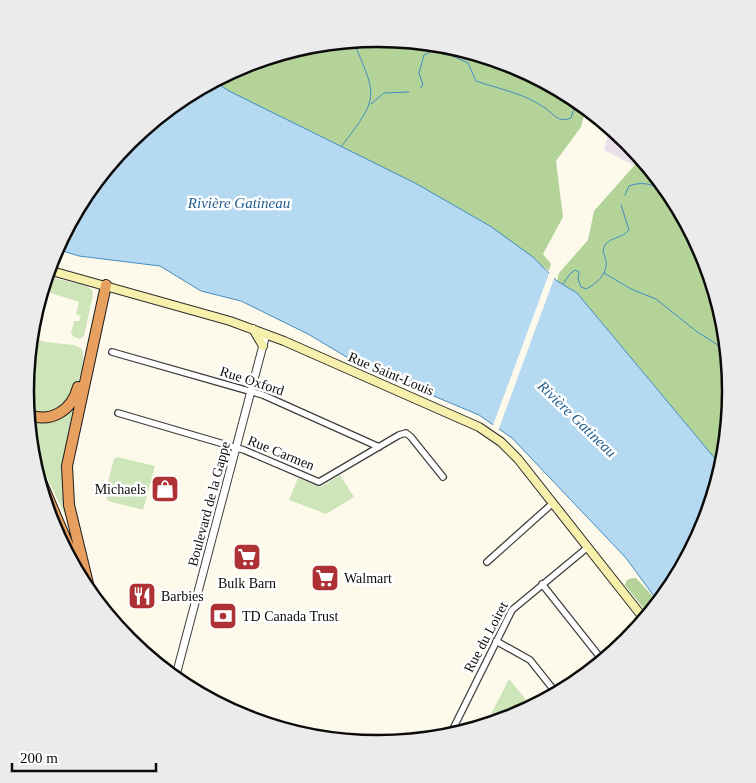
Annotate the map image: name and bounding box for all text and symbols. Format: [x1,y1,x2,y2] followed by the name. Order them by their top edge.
[187,195,290,211] water label: Rivière Gatineau
[346,349,436,399] street label: Rue Saint-Louis
[218,364,286,398] street label: Rue Oxford
[534,377,619,460] water label: Rivière Gatineau
[246,433,316,473] street label: Rue Carmen
[185,440,233,568] street label: Boulevard de la Gappe
[150,474,180,504] shop icon: Michaels
[95,482,146,497] place label: Michaels
[232,542,262,572] supermarket icon: Bulk Barn
[310,563,340,593] supermarket icon: Walmart
[344,571,392,586] place label: Walmart
[218,576,276,591] place label: Bulk Barn
[127,581,157,611] restaurant icon: Barbies
[161,589,204,604] place label: Barbies
[461,599,511,675] street label: Rue du Loiret
[208,601,238,631] bank icon: TD Canada Trust
[242,609,339,624] place label: TD Canada Trust
[12,740,156,772] scale bar
[20,750,58,766] text: 200 m

